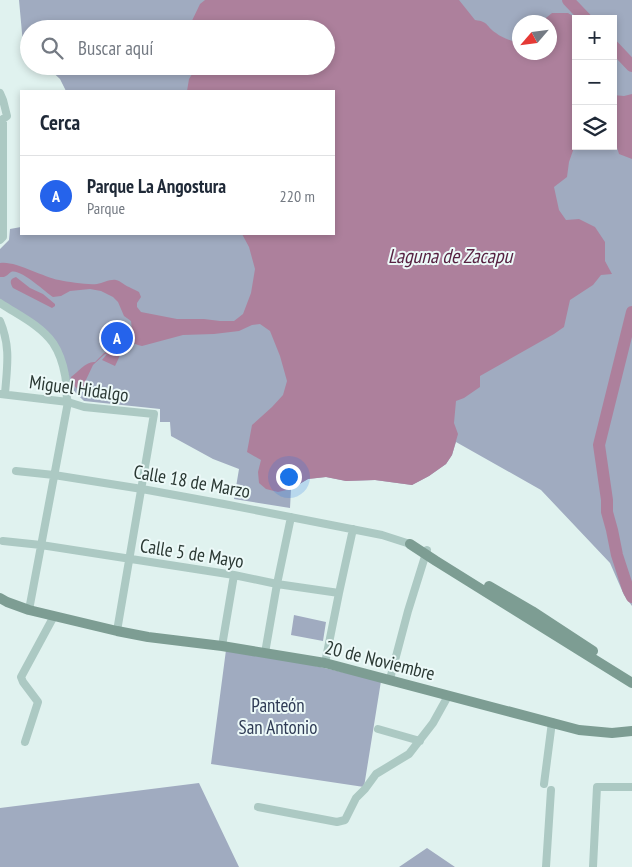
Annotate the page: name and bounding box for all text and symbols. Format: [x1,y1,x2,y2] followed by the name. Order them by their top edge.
[512,15,557,60] north arrow
[572,15,617,150] map controls
[572,15,617,60] button: +
[20,20,335,75] search box
[38,34,66,62] icon: search
[78,36,153,60] text: Buscar aquí
[572,60,617,105] button: −
[572,105,617,150] button: layers
[40,109,80,136] text: Cerca
[87,174,226,198] text: Parque La Angostura
[52,186,60,206] text: A
[280,186,315,206] text: 220 m
[87,198,125,218] text: Parque
[388,243,513,269] water label: Laguna de Zacapu
[101,319,133,357] pin: A
[28,369,130,407] street label: Miguel Hidalgo
[132,459,252,503] street label: Calle 18 de Marzo
[276,464,302,490] your location
[139,533,245,573] street label: Calle 5 de Mayo
[323,635,438,685] street label: 20 de Noviembre
[239,693,317,739] park label: Panteón San Antonio

